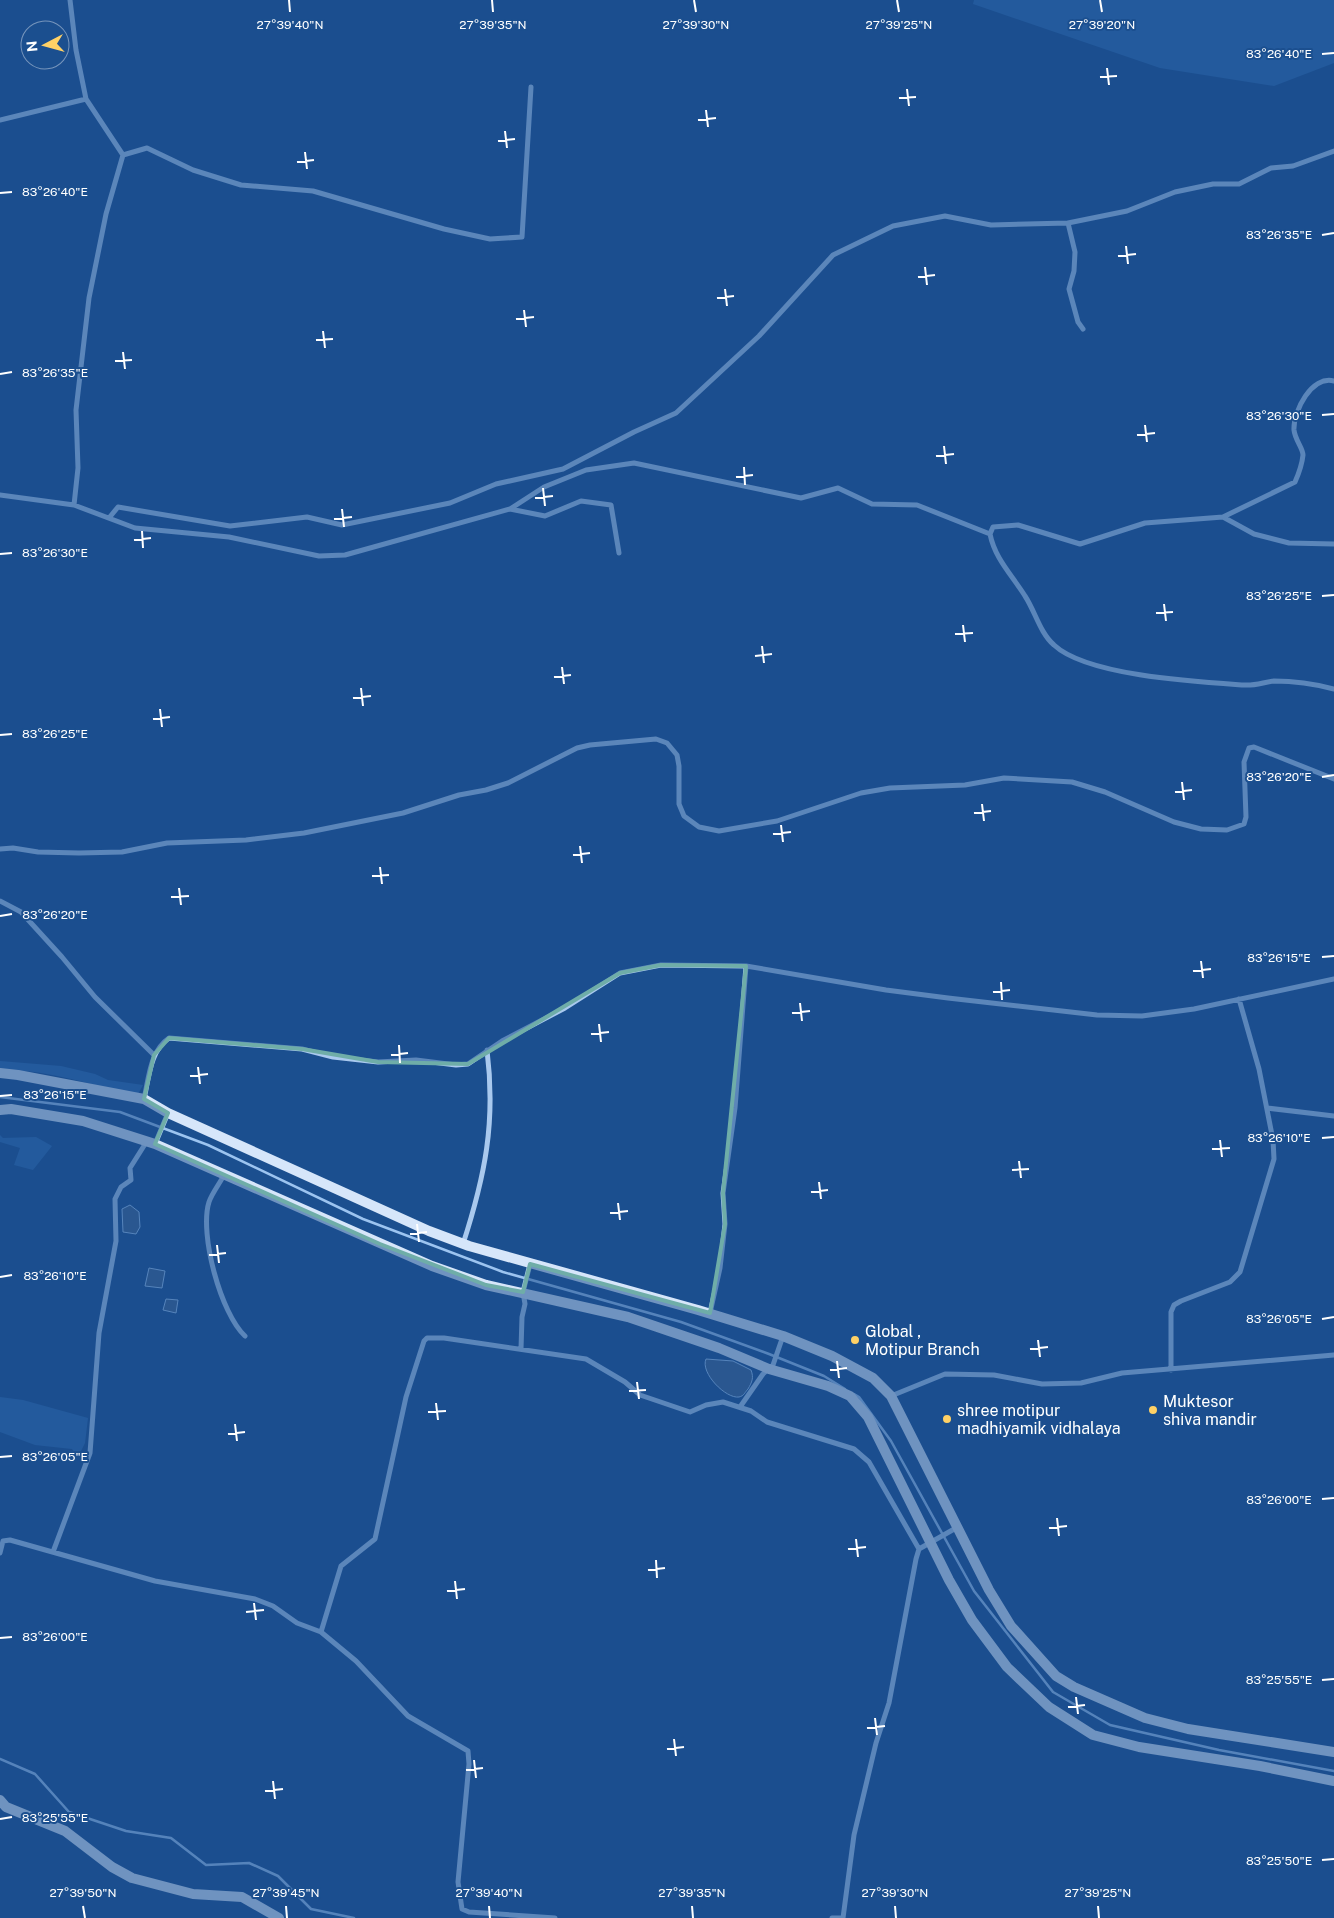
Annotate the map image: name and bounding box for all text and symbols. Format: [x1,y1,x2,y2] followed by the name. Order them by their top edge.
[257,18,323,32] text: 27°39'40"N
[459,18,527,32] text: 27°39'35"N
[663,18,729,32] text: 27°39'30"N
[866,18,932,32] text: 27°39'25"N
[1069,18,1135,32] text: 27°39'20"N
[20,20,70,70] north arrow
[24,40,41,53] text: N
[1246,47,1312,61] text: 83°26'40"E
[22,185,88,199] text: 83°26'40"E
[1246,228,1312,242] text: 83°26'35"E
[22,366,88,380] text: 83°26'35"E
[1246,409,1312,423] text: 83°26'30"E
[22,546,88,560] text: 83°26'30"E
[1246,589,1312,603] text: 83°26'25"E
[22,727,88,741] text: 83°26'25"E
[1246,770,1312,784] text: 83°26'20"E
[22,908,88,922] text: 83°26'20"E
[1247,951,1311,965] text: 83°26'15"E
[23,1088,87,1102] text: 83°26'15"E
[1247,1131,1311,1145] text: 83°26'10"E
[23,1269,87,1283] text: 83°26'10"E
[1246,1312,1312,1326] text: 83°26'05"E
[865,1322,980,1359] place label: Global , Motipur Branch
[849,1334,861,1346] marker: Global , Motipur Branch
[1163,1392,1257,1429] place label: Muktesor shiva mandir
[957,1401,1121,1438] place label: shree motipur madhiyamik vidhalaya
[1147,1404,1159,1416] marker: Muktesor shiva mandir
[941,1413,953,1425] marker: shree motipur madhiyamik vidhalaya
[22,1450,88,1464] text: 83°26'05"E
[1246,1493,1312,1507] text: 83°26'00"E
[22,1630,88,1644] text: 83°26'00"E
[1246,1673,1312,1687] text: 83°25'55"E
[22,1811,88,1825] text: 83°25'55"E
[1246,1854,1312,1868] text: 83°25'50"E
[49,1886,117,1900] text: 27°39'50"N
[252,1886,320,1900] text: 27°39'45"N
[456,1886,522,1900] text: 27°39'40"N
[658,1886,726,1900] text: 27°39'35"N
[862,1886,928,1900] text: 27°39'30"N
[1065,1886,1131,1900] text: 27°39'25"N

